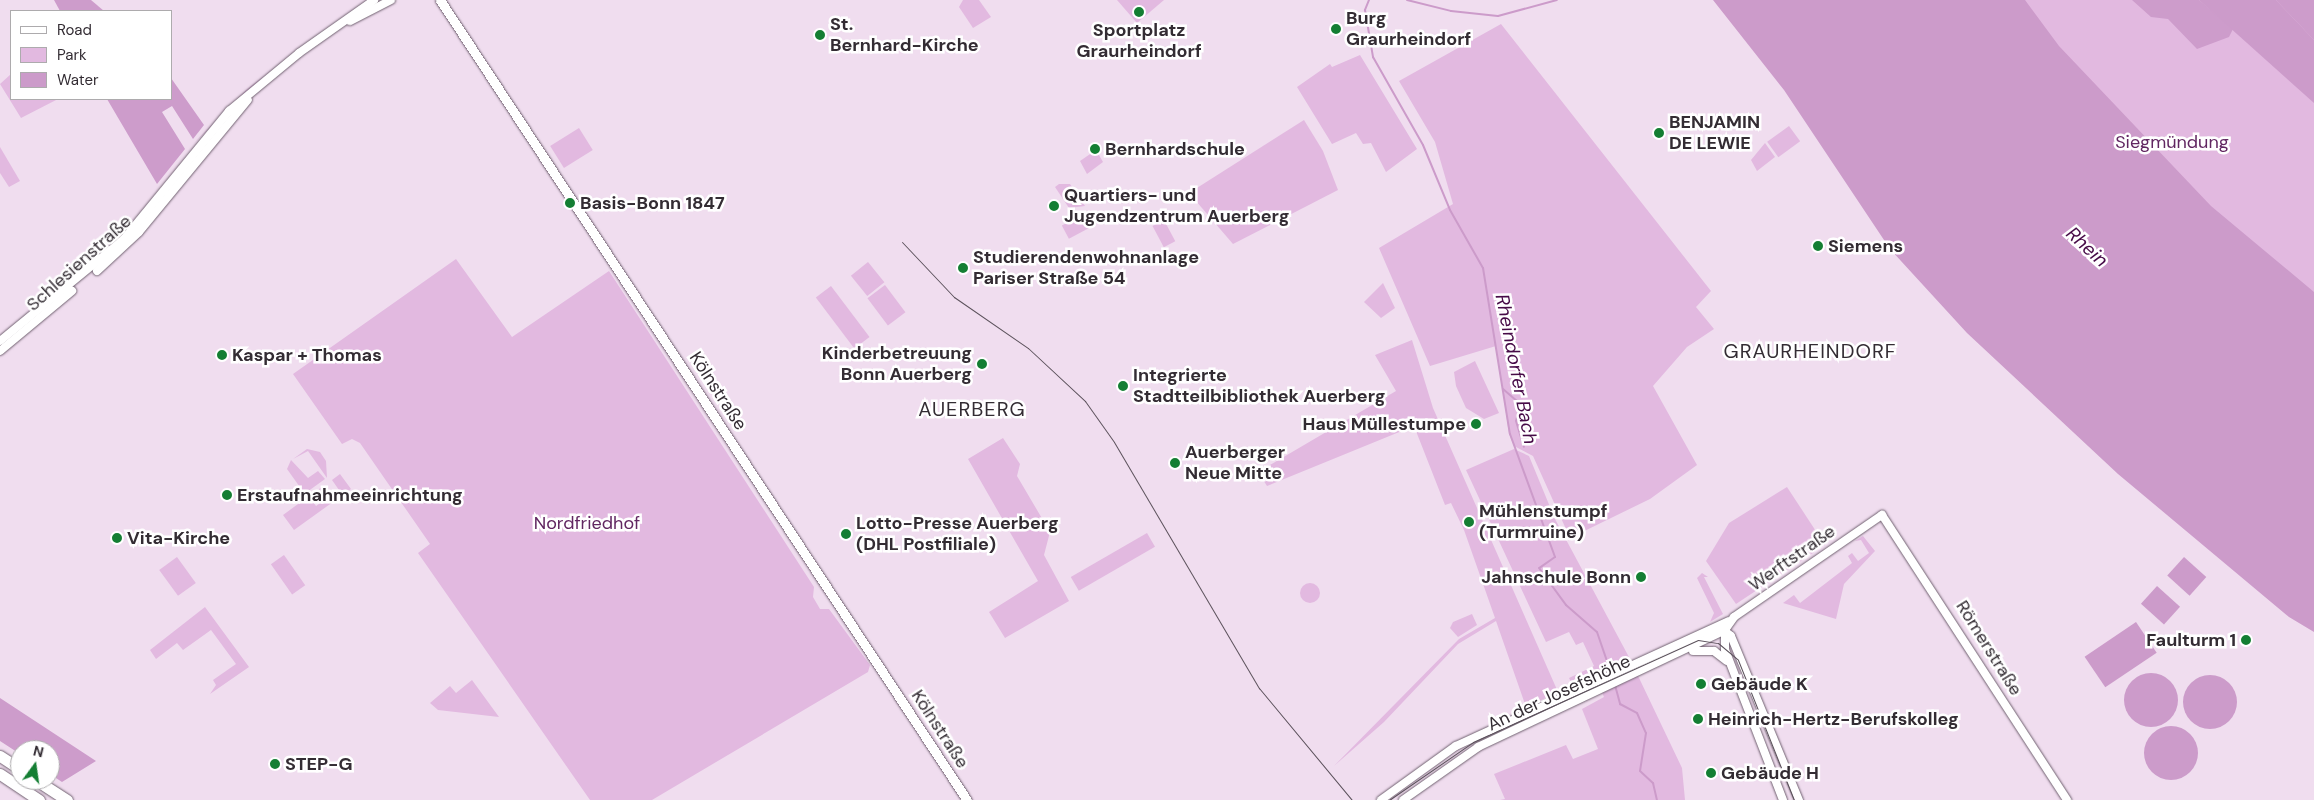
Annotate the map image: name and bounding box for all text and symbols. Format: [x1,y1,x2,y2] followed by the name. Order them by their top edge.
[1133,6,1145,18] marker: Sportplatz Graurheindorf
[1346,8,1471,50] place label: Burg Graurheindorf
[10,10,172,100] legend
[830,14,979,56] place label: St. Bernhard-Kirche
[57,20,92,40] text: Road
[1076,20,1202,62] place label: Sportplatz Graurheindorf
[1330,23,1342,35] marker: Burg Graurheindorf
[814,29,826,41] marker: St. Bernhard-Kirche
[57,45,87,65] text: Park
[57,70,98,90] text: Water
[1669,112,1760,154] place label: BENJAMIN DE LEWIE
[1653,127,1665,139] marker: BENJAMIN DE LEWIE
[2115,131,2229,153] park label: Siegmündung
[1105,138,1245,160] place label: Bernhardschule
[1089,143,1101,155] marker: Bernhardschule
[1064,185,1289,228] place label: Quartiers- und Jugendzentrum Auerberg
[580,192,725,214] place label: Basis-Bonn 1847
[564,197,576,209] marker: Basis-Bonn 1847
[1048,200,1060,212] marker: Quartiers- und Jugendzentrum Auerberg
[22,210,136,316] street label: Schlesienstraße
[2061,222,2113,272] water label: Rhein
[1828,235,1903,257] place label: Siemens
[1812,240,1824,252] marker: Siemens
[973,247,1199,290] place label: Studierendenwohnanlage Pariser Straße 54
[957,262,969,274] marker: Studierendenwohnanlage Pariser Straße 54
[1490,292,1542,446] water label: Rheindorfer Bach
[1722,339,1898,363] district label: GRAURHEINDORF
[822,343,972,386] place label: Kinderbetreuung Bonn Auerberg
[232,344,382,366] place label: Kaspar + Thomas
[685,348,751,434] street label: Kölnstraße
[216,349,228,361] marker: Kaspar + Thomas
[976,358,988,370] marker: Kinderbetreuung Bonn Auerberg
[1133,365,1386,408] place label: Integrierte Stadtteilbibliothek Auerberg
[1117,380,1129,392] marker: Integrierte Stadtteilbibliothek Auerberg
[917,397,1027,421] district label: AUERBERG
[1302,413,1466,435] place label: Haus Müllestumpe
[1470,418,1482,430] marker: Haus Müllestumpe
[1185,442,1285,484] place label: Auerberger Neue Mitte
[1169,457,1181,469] marker: Auerberger Neue Mitte
[237,484,463,506] place label: Erstaufnahmeeinrichtung
[221,489,233,501] marker: Erstaufnahmeeinrichtung
[1479,501,1608,544] place label: Mühlenstumpf (Turmruine)
[534,512,640,534] park label: Nordfriedhof
[856,513,1059,556] place label: Lotto-Presse Auerberg (DHL Postfiliale)
[1463,516,1475,528] marker: Mühlenstumpf (Turmruine)
[1745,520,1839,596] street label: Werftstraße
[127,527,230,549] place label: Vita-Kirche
[840,528,852,540] marker: Lotto-Presse Auerberg (DHL Postfiliale)
[111,532,123,544] marker: Vita-Kirche
[1481,566,1631,588] place label: Jahnschule Bonn
[1635,571,1647,583] marker: Jahnschule Bonn
[1951,597,2027,699] street label: Römerstraße
[2146,629,2236,651] place label: Faulturm 1
[2240,634,2252,646] marker: Faulturm 1
[1484,650,1634,736] street label: An der Josefshöhe
[1711,673,1808,695] place label: Gebäude K
[1695,678,1707,690] marker: Gebäude K
[907,686,973,772] street label: Kölnstraße
[1708,708,1959,730] place label: Heinrich-Hertz-Berufskolleg
[1692,713,1704,725] marker: Heinrich-Hertz-Berufskolleg
[10,740,60,790] north arrow
[31,741,46,761] text: N
[285,753,352,775] place label: STEP-G
[269,758,281,770] marker: STEP-G
[1721,762,1819,784] place label: Gebäude H
[1705,767,1717,779] marker: Gebäude H

